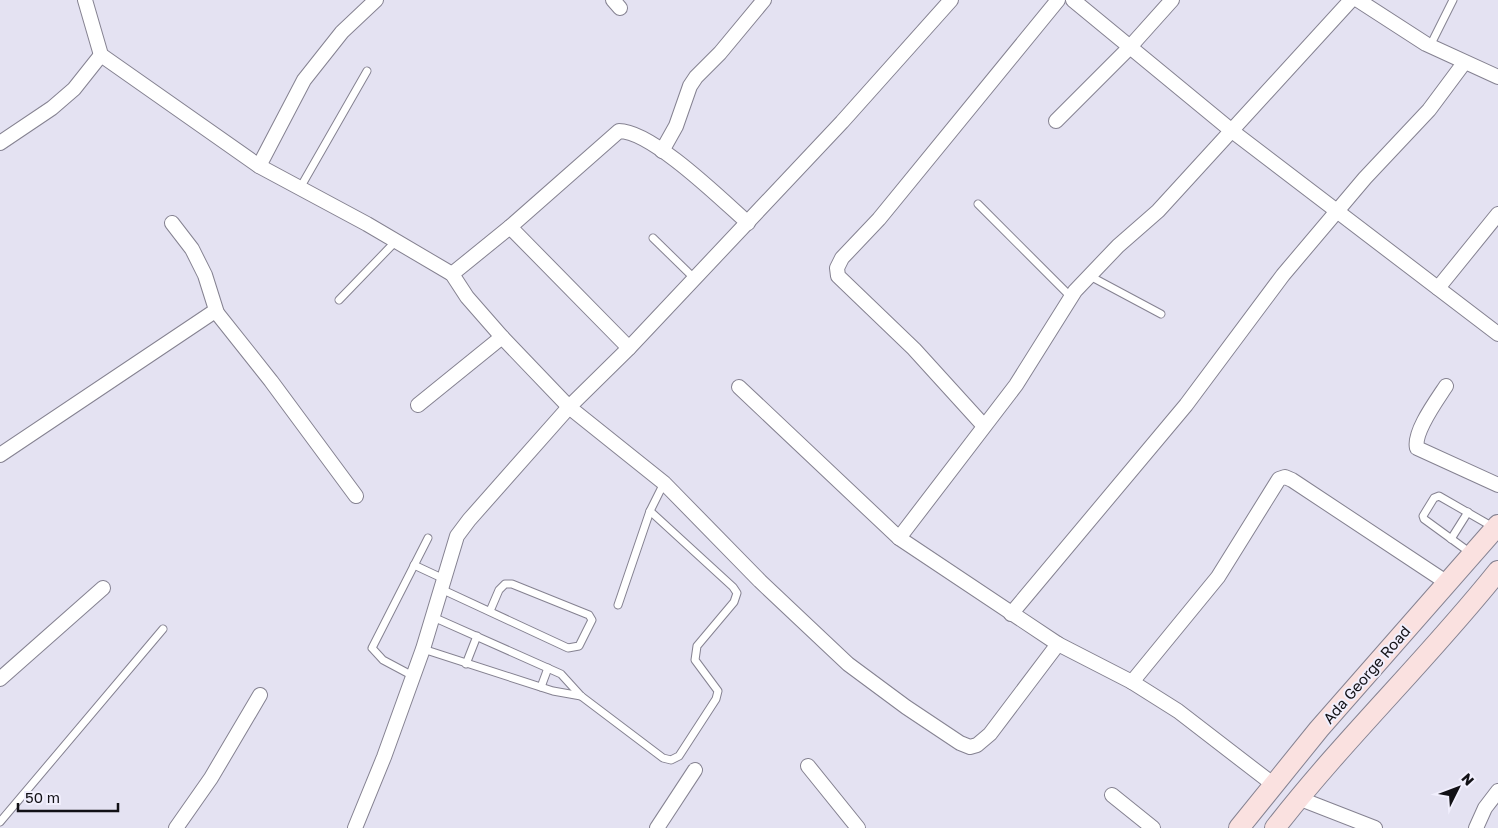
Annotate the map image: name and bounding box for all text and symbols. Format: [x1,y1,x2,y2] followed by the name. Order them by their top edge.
[1319,622,1414,727] street label: Ada George Road
[1433,763,1483,813] north arrow
[1458,769,1478,789] text: N
[18,780,118,812] scale bar
[25,788,60,806] text: 50 m

